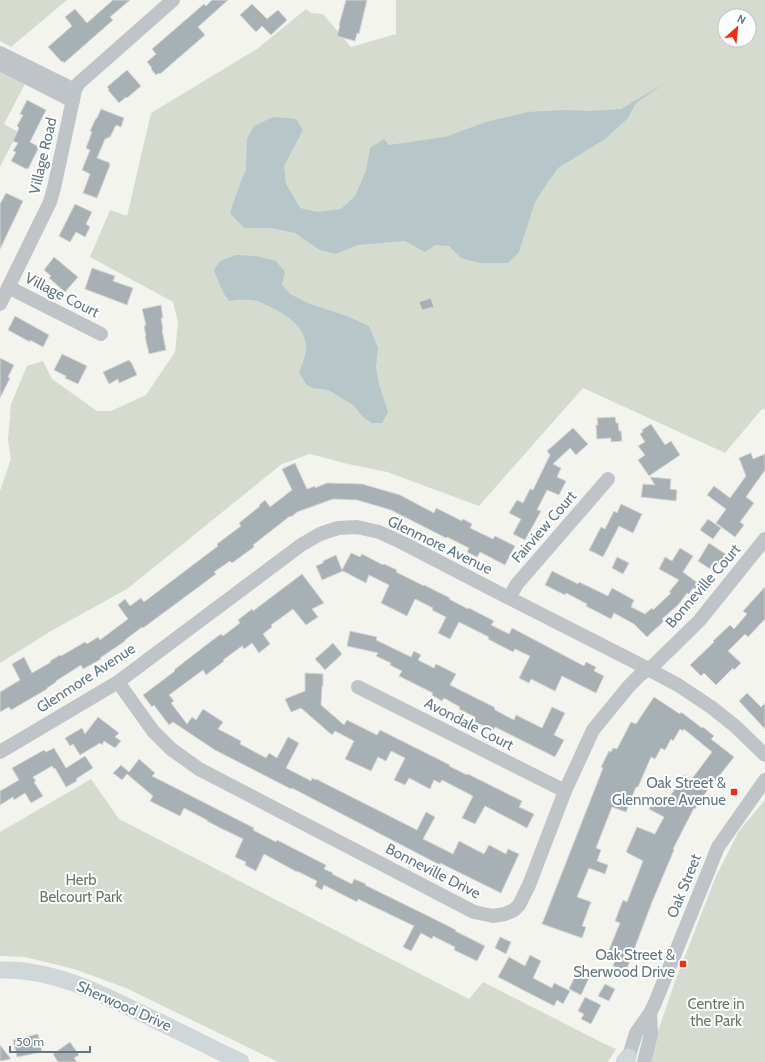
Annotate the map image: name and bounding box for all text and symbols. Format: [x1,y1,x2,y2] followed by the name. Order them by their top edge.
[717,8,757,48] north arrow
[735,11,748,27] text: N
[25,116,61,196] street label: Village Road
[22,269,102,321] street label: Village Court
[508,487,580,567] street label: Fairview Court
[385,512,496,578] street label: Glenmore Avenue
[662,540,744,632] street label: Bonneville Court
[33,639,139,717] street label: Glenmore Avenue
[421,694,517,754] street label: Avondale Court
[612,774,726,809] place label: Oak Street & Glenmore Avenue
[729,787,739,797] marker: Oak Street & Glenmore Avenue
[383,839,484,903] street label: Bonneville Drive
[663,851,705,921] street label: Oak Street
[39,871,123,906] park label: Herb Belcourt Park
[573,946,675,981] place label: Oak Street & Sherwood Drive
[678,959,688,969] marker: Oak Street & Sherwood Drive
[74,977,174,1035] street label: Sherwood Drive
[687,995,745,1030] park label: Centre in the Park
[10,1028,90,1054] scale bar
[16,1034,44,1049] text: 50 m

